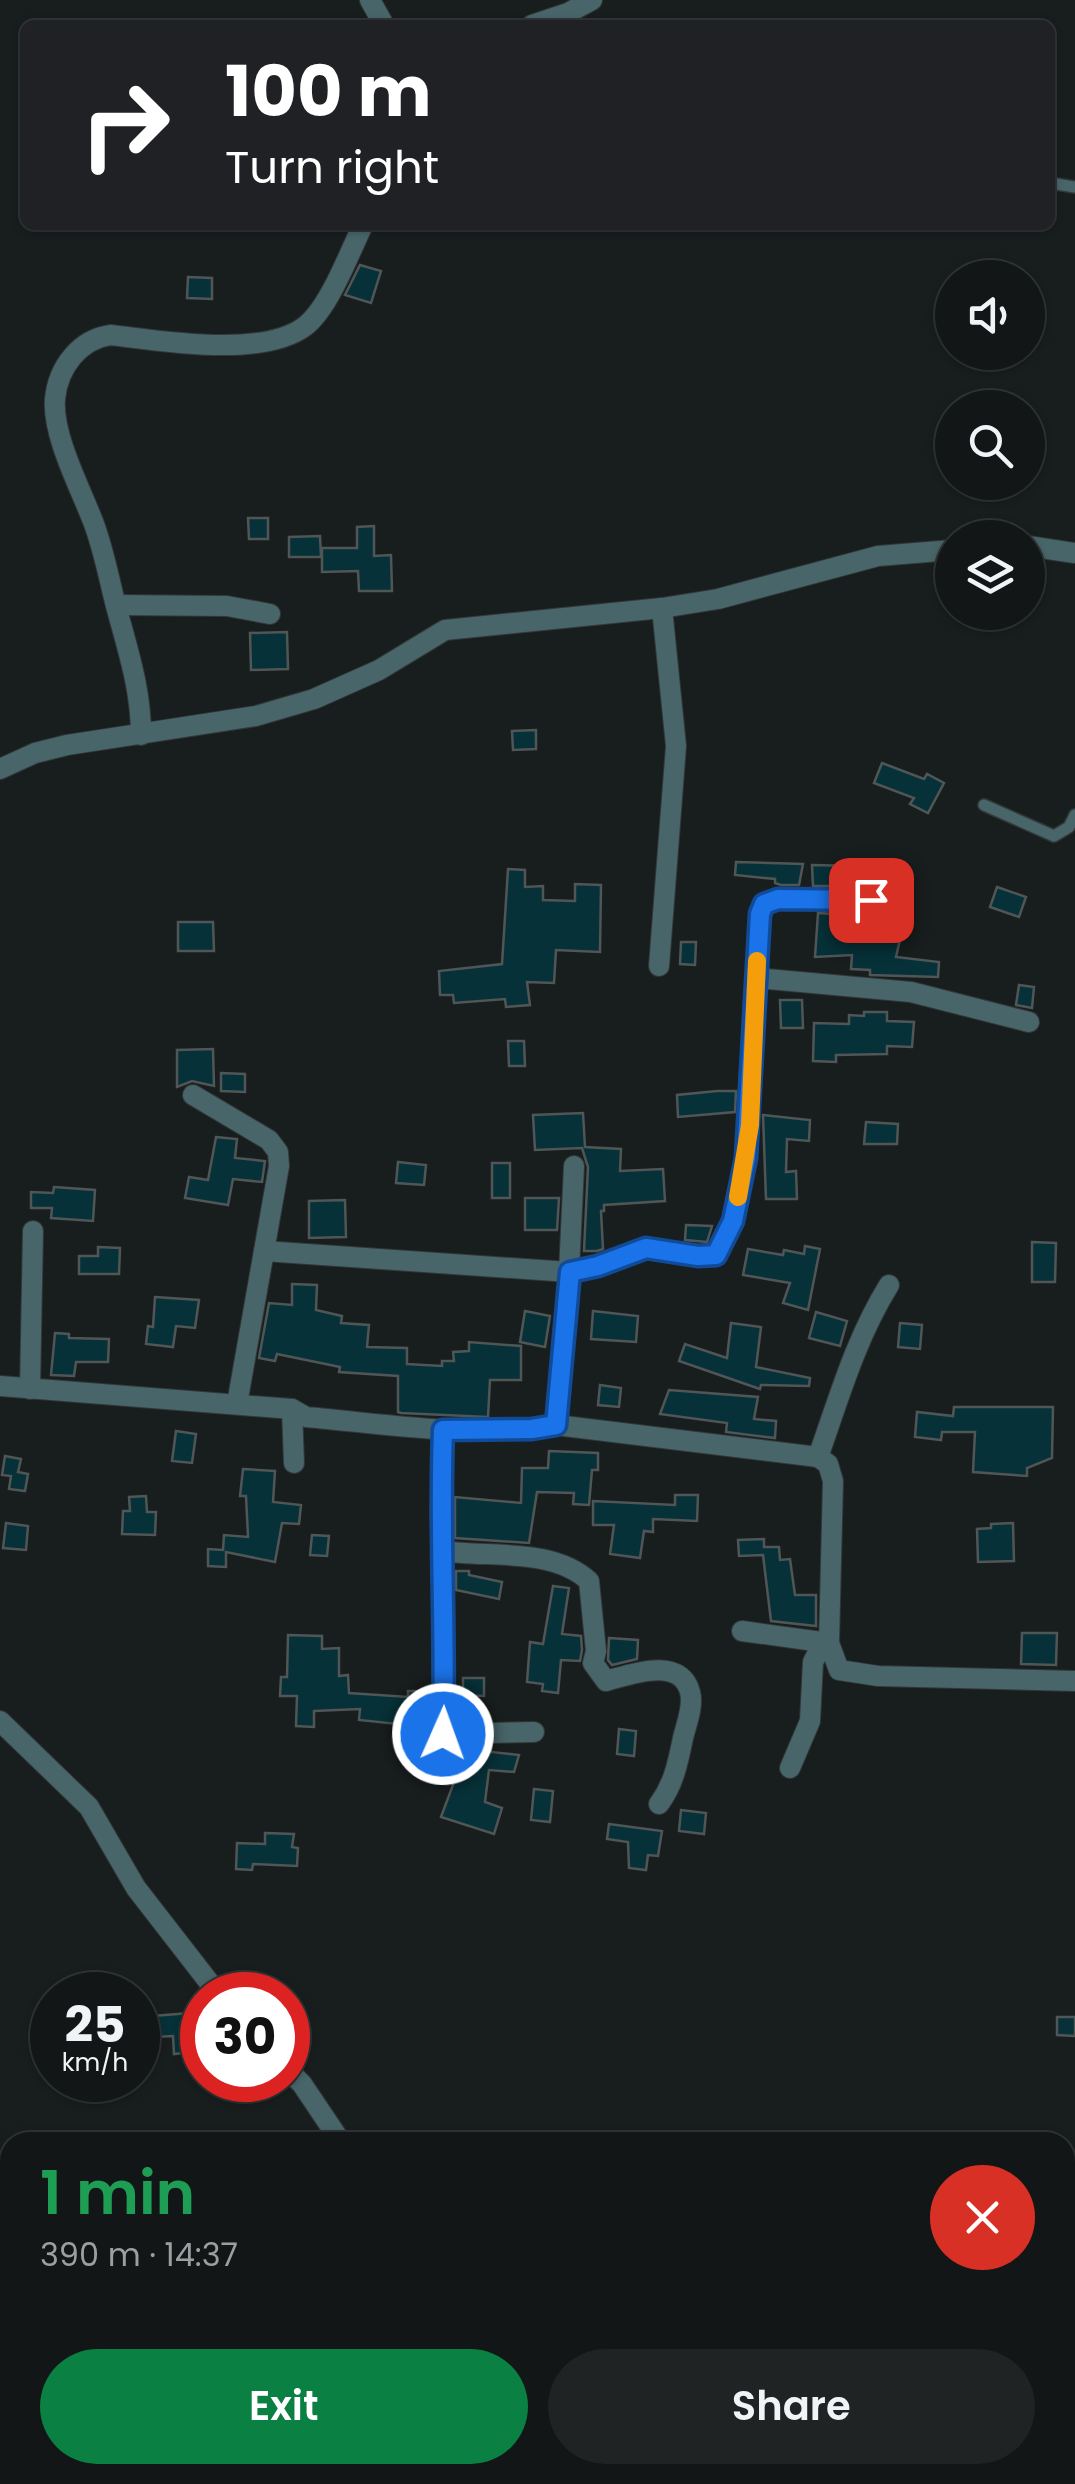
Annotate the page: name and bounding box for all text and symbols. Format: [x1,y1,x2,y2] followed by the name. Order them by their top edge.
[225,42,432,141] text: 100 m
[60,60,190,190] icon: right
[225,136,439,199] text: Turn right
[935,260,1045,630] map controls
[935,260,1045,370] button: sound
[935,390,1045,500] button: search
[935,520,1045,630] button: layers
[829,858,914,943] pin
[844,873,899,928] icon: arrive
[391,1682,495,1786] position arrow
[180,1972,310,2102] speed limit sign: 30
[64,1989,126,2060] text: 25
[62,2045,128,2080] text: km/h
[40,2151,195,2235] text: 1 min
[930,2165,1035,2270] button: close
[40,2232,238,2277] text: 390 m · 14:37
[40,2349,528,2464] button: Exit
[548,2349,1035,2464] button: Share

